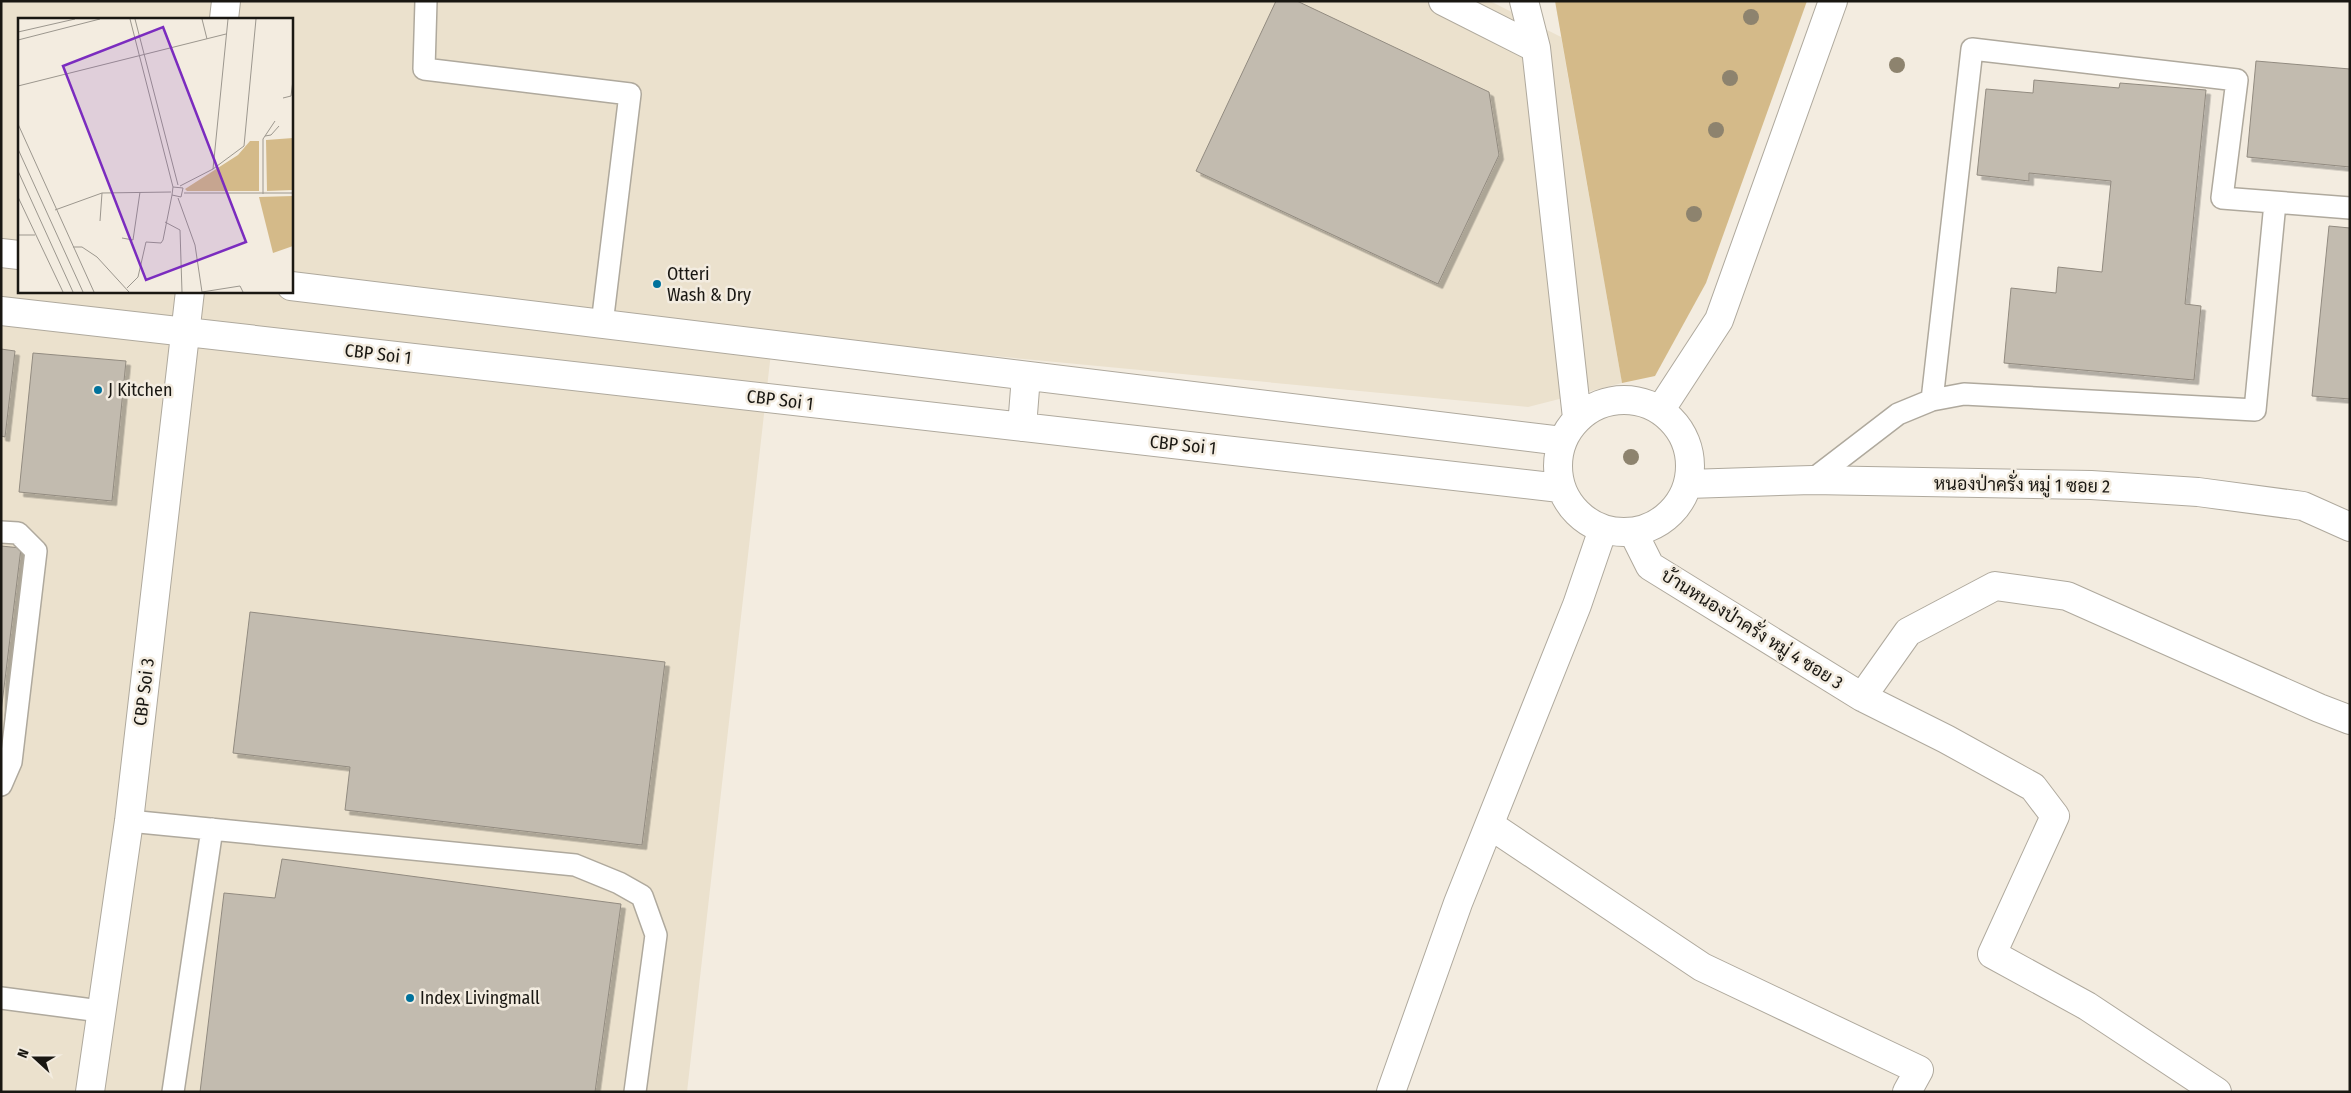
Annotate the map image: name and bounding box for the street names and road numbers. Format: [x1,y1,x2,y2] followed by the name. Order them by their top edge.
[343,339,413,369] street label: CBP Soi 1
[745,385,815,415] street label: CBP Soi 1
[1149,431,1217,459] street label: CBP Soi 1
[1934,468,2110,500] street label: หนองป่าครั่ง หมู่ 1 ซอย 2
[1656,560,1849,696] street label: บ้านหนองป่าครั่ง หมู่ 4 ซอย 3
[129,657,159,727] street label: CBP Soi 3

